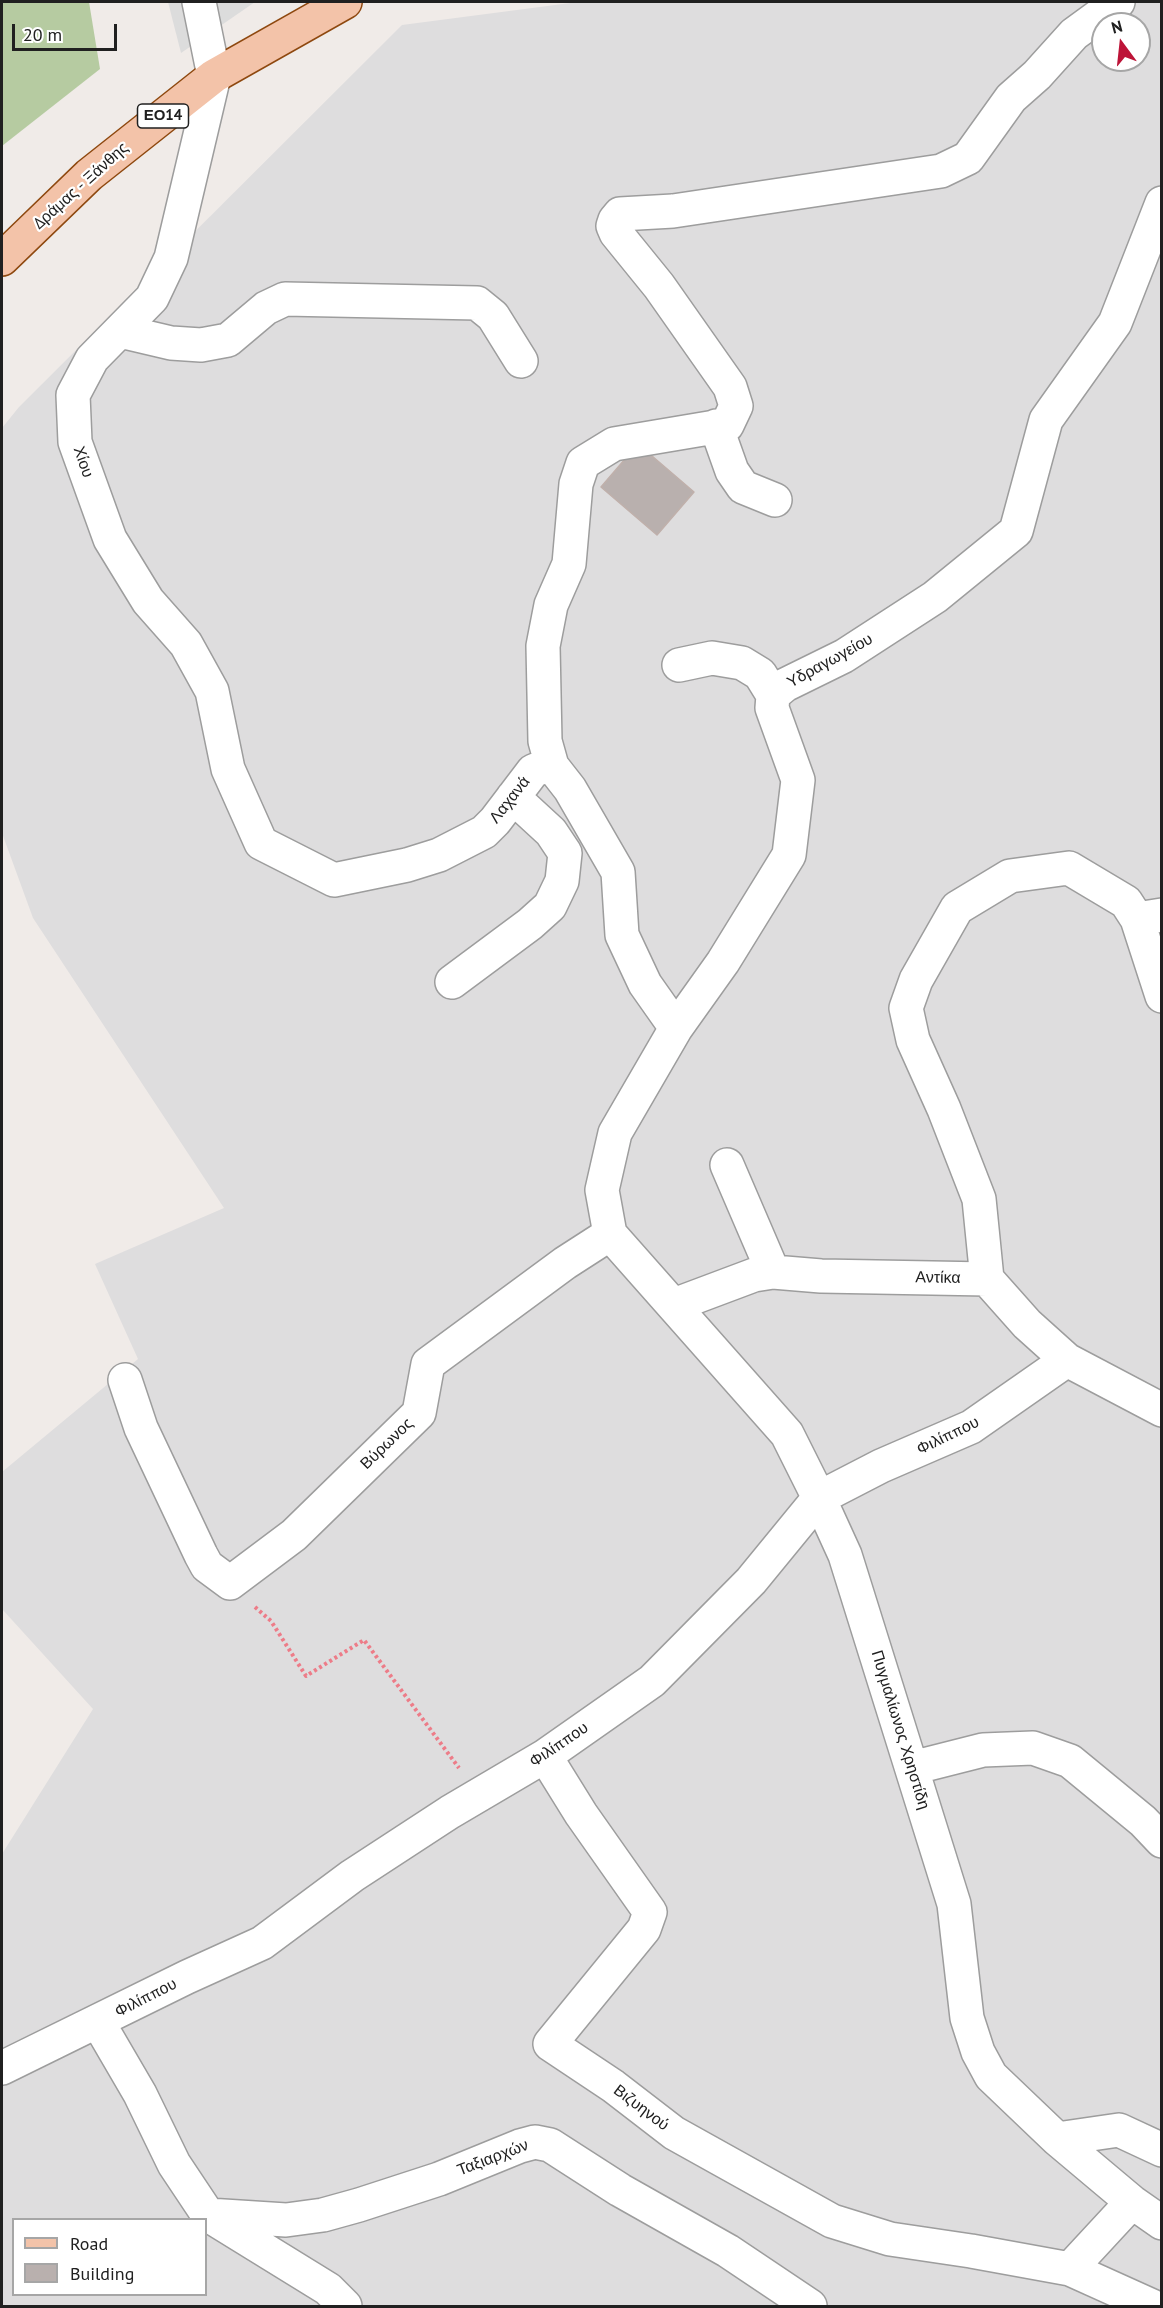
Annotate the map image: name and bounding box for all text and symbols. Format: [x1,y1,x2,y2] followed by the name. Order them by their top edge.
[15,12,120,50] scale bar
[1091,12,1151,72] north arrow
[1109,16,1125,38] text: N
[23,23,62,46] text: 20 m
[138,104,188,128] road number: ΕΟ14
[30,138,132,234] street label: Δράμας - Ξάνθης
[69,444,97,480] street label: Χίου
[784,630,876,692] street label: Υδραγωγείου
[486,773,534,827] street label: Λαχανά
[915,1268,961,1288] street label: Αντίκα
[914,1413,982,1459] street label: Φιλίππου
[357,1414,417,1474] street label: Βύρωνος
[867,1648,933,1812] street label: Πυγμαλίωνος Χρηστίδη
[526,1718,592,1772] street label: Φιλίππου
[112,1974,180,2022] street label: Φιλίππου
[609,2081,673,2135] street label: Βιζυηνού
[455,2136,531,2180] street label: Ταξιαρχών
[12,2218,207,2296] legend
[70,2232,108,2255] text: Road
[70,2262,134,2285] text: Building

